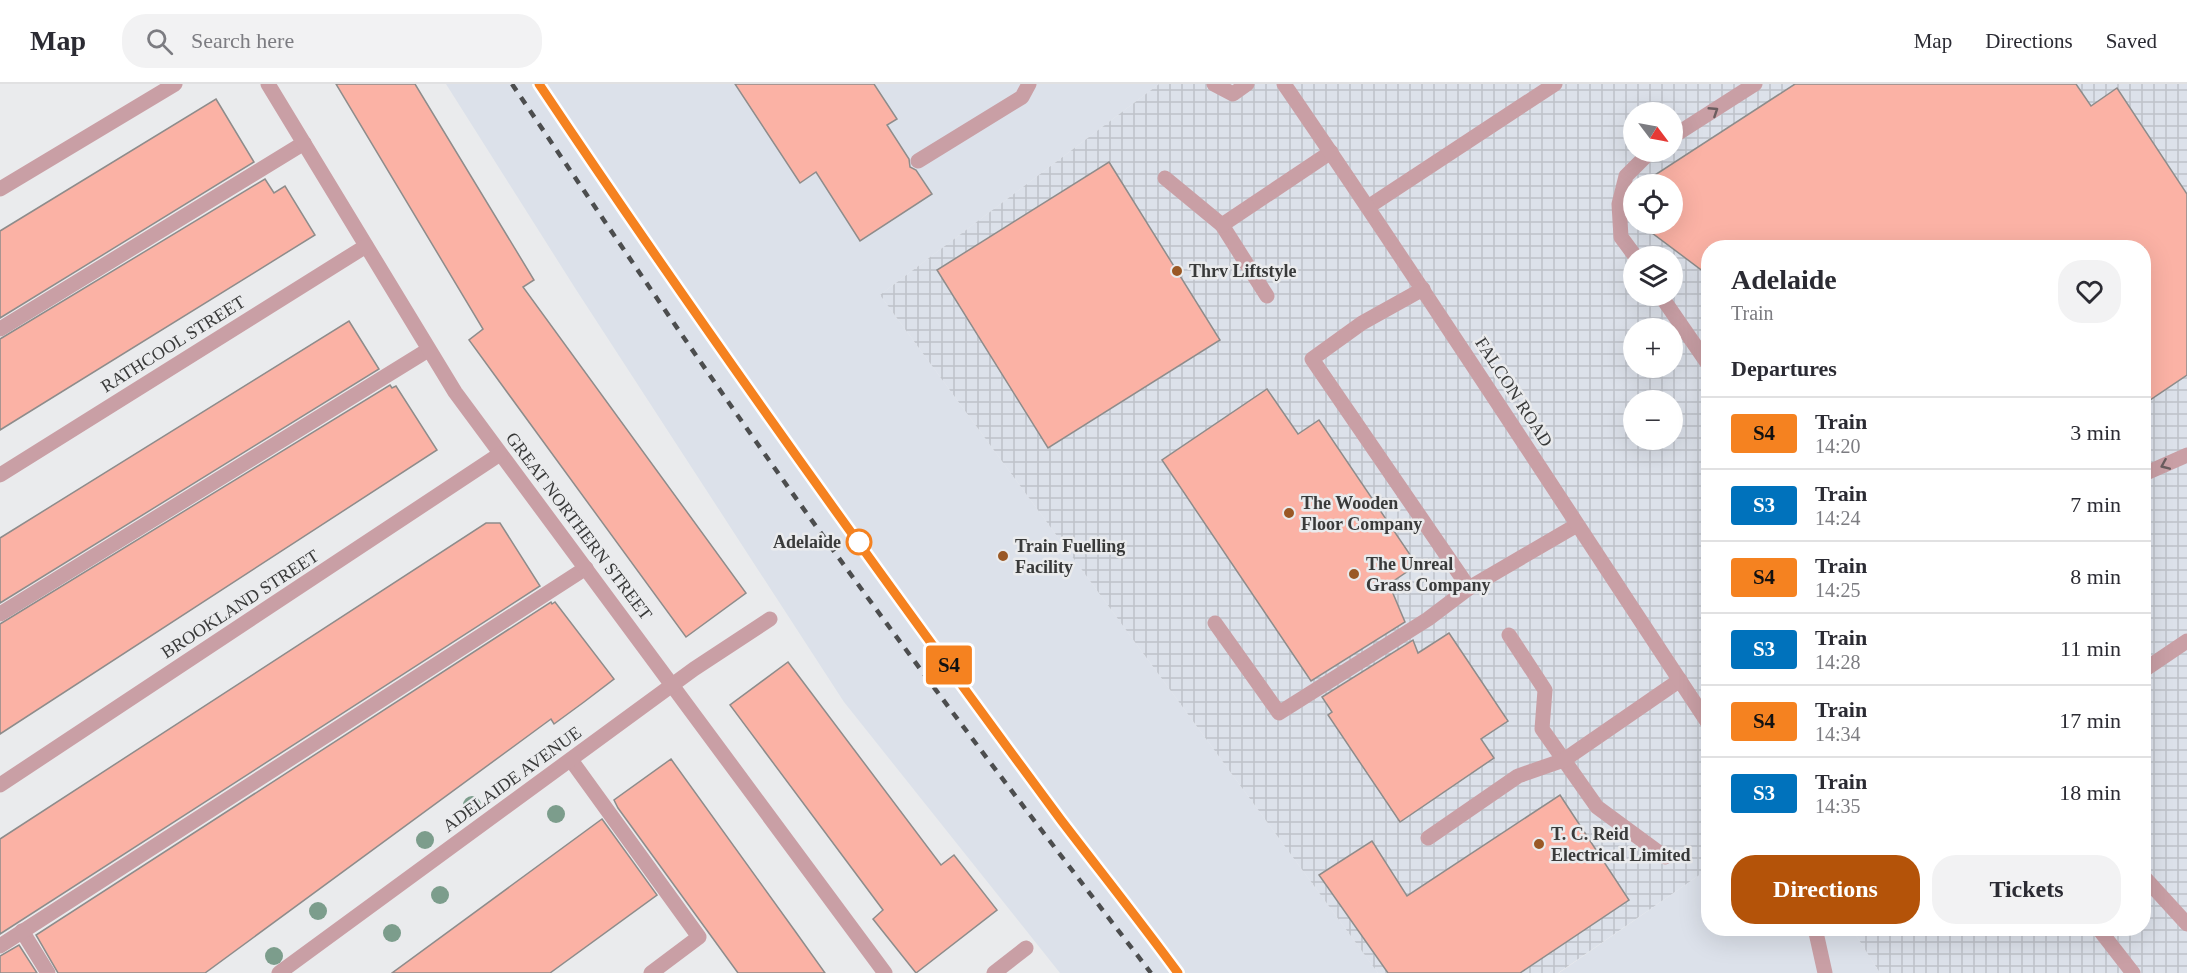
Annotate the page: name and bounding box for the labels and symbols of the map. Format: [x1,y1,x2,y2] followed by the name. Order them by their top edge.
[1623,102,1683,162] north arrow
[1707,107,1718,118] one-way arrow
[1189,261,1297,281] place label: Thrv Liftstyle
[1170,264,1184,278] marker: Thrv Liftstyle
[97,292,249,396] street label: RATHCOOL STREET
[1471,334,1557,450] street label: FALCON ROAD
[502,428,656,624] street label: GREAT NORTHERN STREET
[2161,457,2172,469] one-way arrow
[1301,493,1422,534] place label: The Wooden Floor Company
[1282,506,1296,520] marker: The Wooden Floor Company
[846,529,872,555] marker: Adelaide
[773,532,841,552] place label: Adelaide
[1015,536,1125,577] place label: Train Fuelling Facility
[158,546,322,662] street label: BROOKLAND STREET
[996,549,1010,563] marker: Train Fuelling Facility
[1366,554,1491,595] place label: The Unreal Grass Company
[1347,567,1361,581] marker: The Unreal Grass Company
[922,646,976,684] line badge: S4
[439,722,585,836] street label: ADELAIDE AVENUE
[1551,824,1690,865] place label: T. C. Reid Electrical Limited
[1532,837,1546,851] marker: T. C. Reid Electrical Limited

